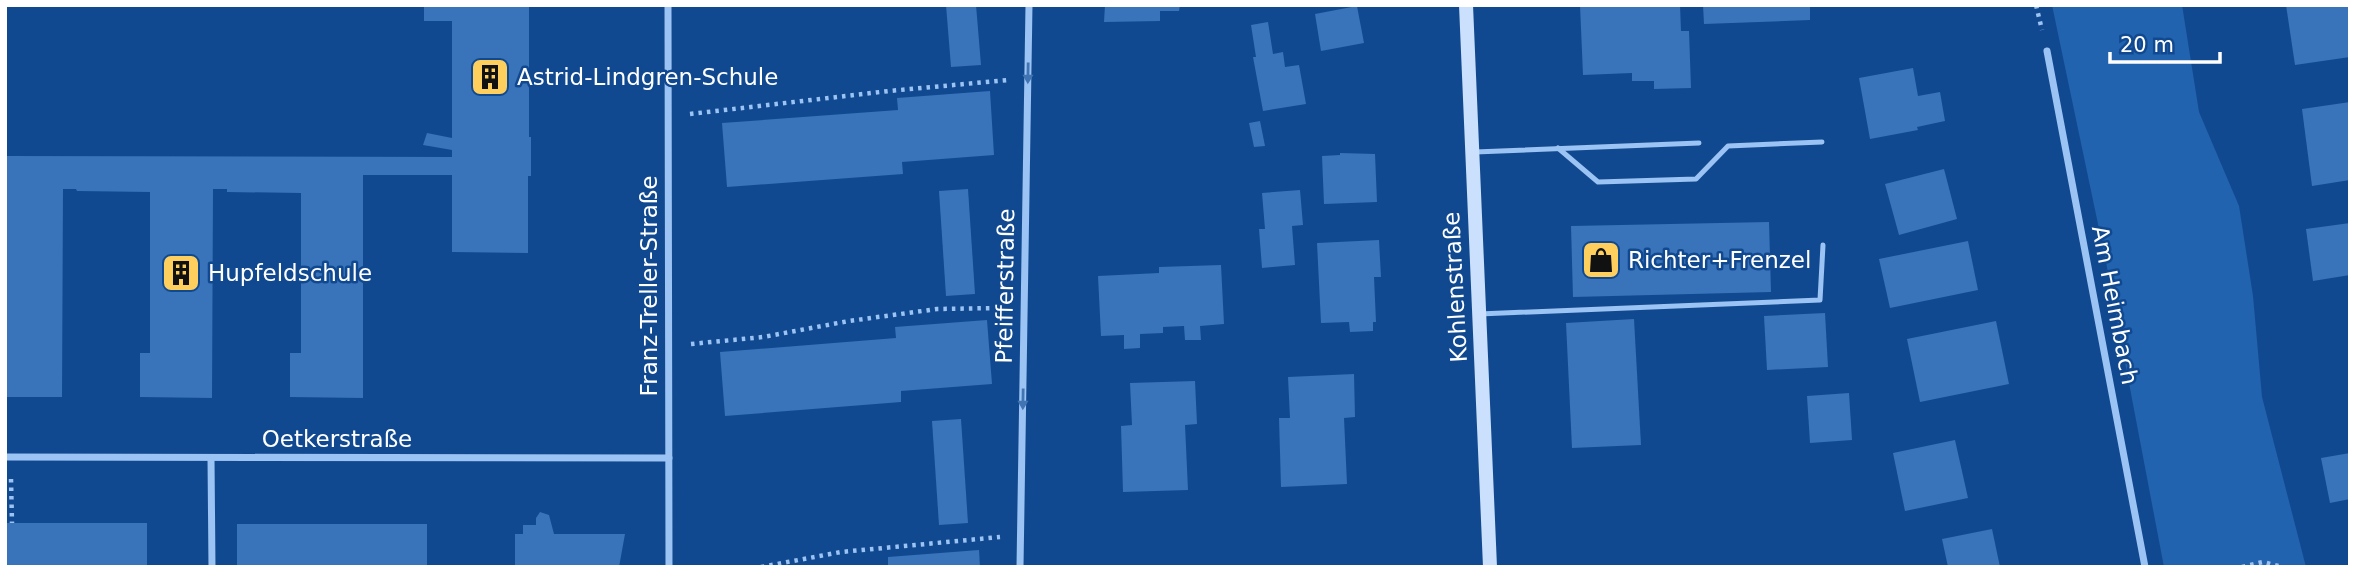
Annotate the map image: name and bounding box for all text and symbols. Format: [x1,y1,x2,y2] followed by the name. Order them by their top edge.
[2110,21,2220,65] scale bar
[2120,33,2174,57] text: 20 m
[469,56,511,98] building icon: Astrid-Lindgren-Schule
[1022,63,1034,85] one-way arrow
[517,64,778,90] place label: Astrid-Lindgren-Schule
[636,176,662,396] street label: Franz-Treller-Straße
[991,208,1019,364] street label: Pfeifferstraße
[1438,211,1472,363] street label: Kohlenstraße
[2087,223,2143,387] street label: Am Heimbach
[1580,239,1622,281] shop icon: Richter+Frenzel
[1628,247,1811,273] place label: Richter+Frenzel
[160,252,202,294] building icon: Hupfeldschule
[208,260,372,286] place label: Hupfeldschule
[1017,388,1029,410] one-way arrow
[262,426,412,452] street label: Oetkerstraße

